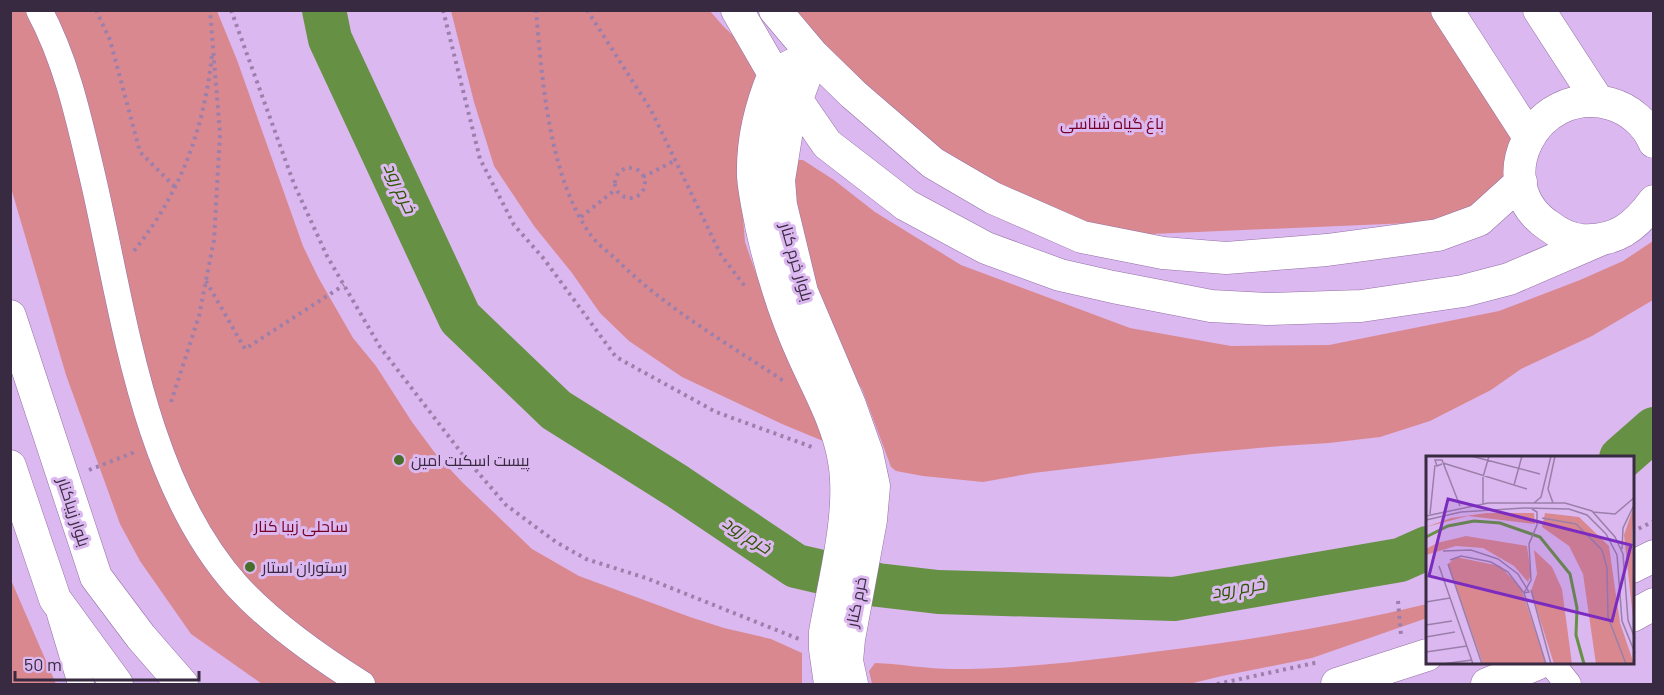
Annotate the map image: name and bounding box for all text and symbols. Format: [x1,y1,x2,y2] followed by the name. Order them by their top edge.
[1060,113,1164,135] park label: باغ گیاه شناسی
[378,159,423,218] water label: خرم رود
[774,220,818,304] street label: بلوار خرم کنار
[411,450,530,472] place label: پیست اسکیت امین
[392,453,406,467] marker: پیست اسکیت امین
[1426,456,1634,665] inset map
[53,474,95,549] street label: بلوار زیباکنار
[718,510,777,560] water label: خرم رود
[253,516,348,537] park label: ساحلی زیبا کنار
[261,557,347,578] place label: رستوران استار
[243,560,257,574] marker: رستوران استار
[1210,571,1267,604] water label: خرم رود
[841,575,873,630] street label: خرم کنار
[15,644,200,682] scale bar
[24,653,62,675] text: 50 m

